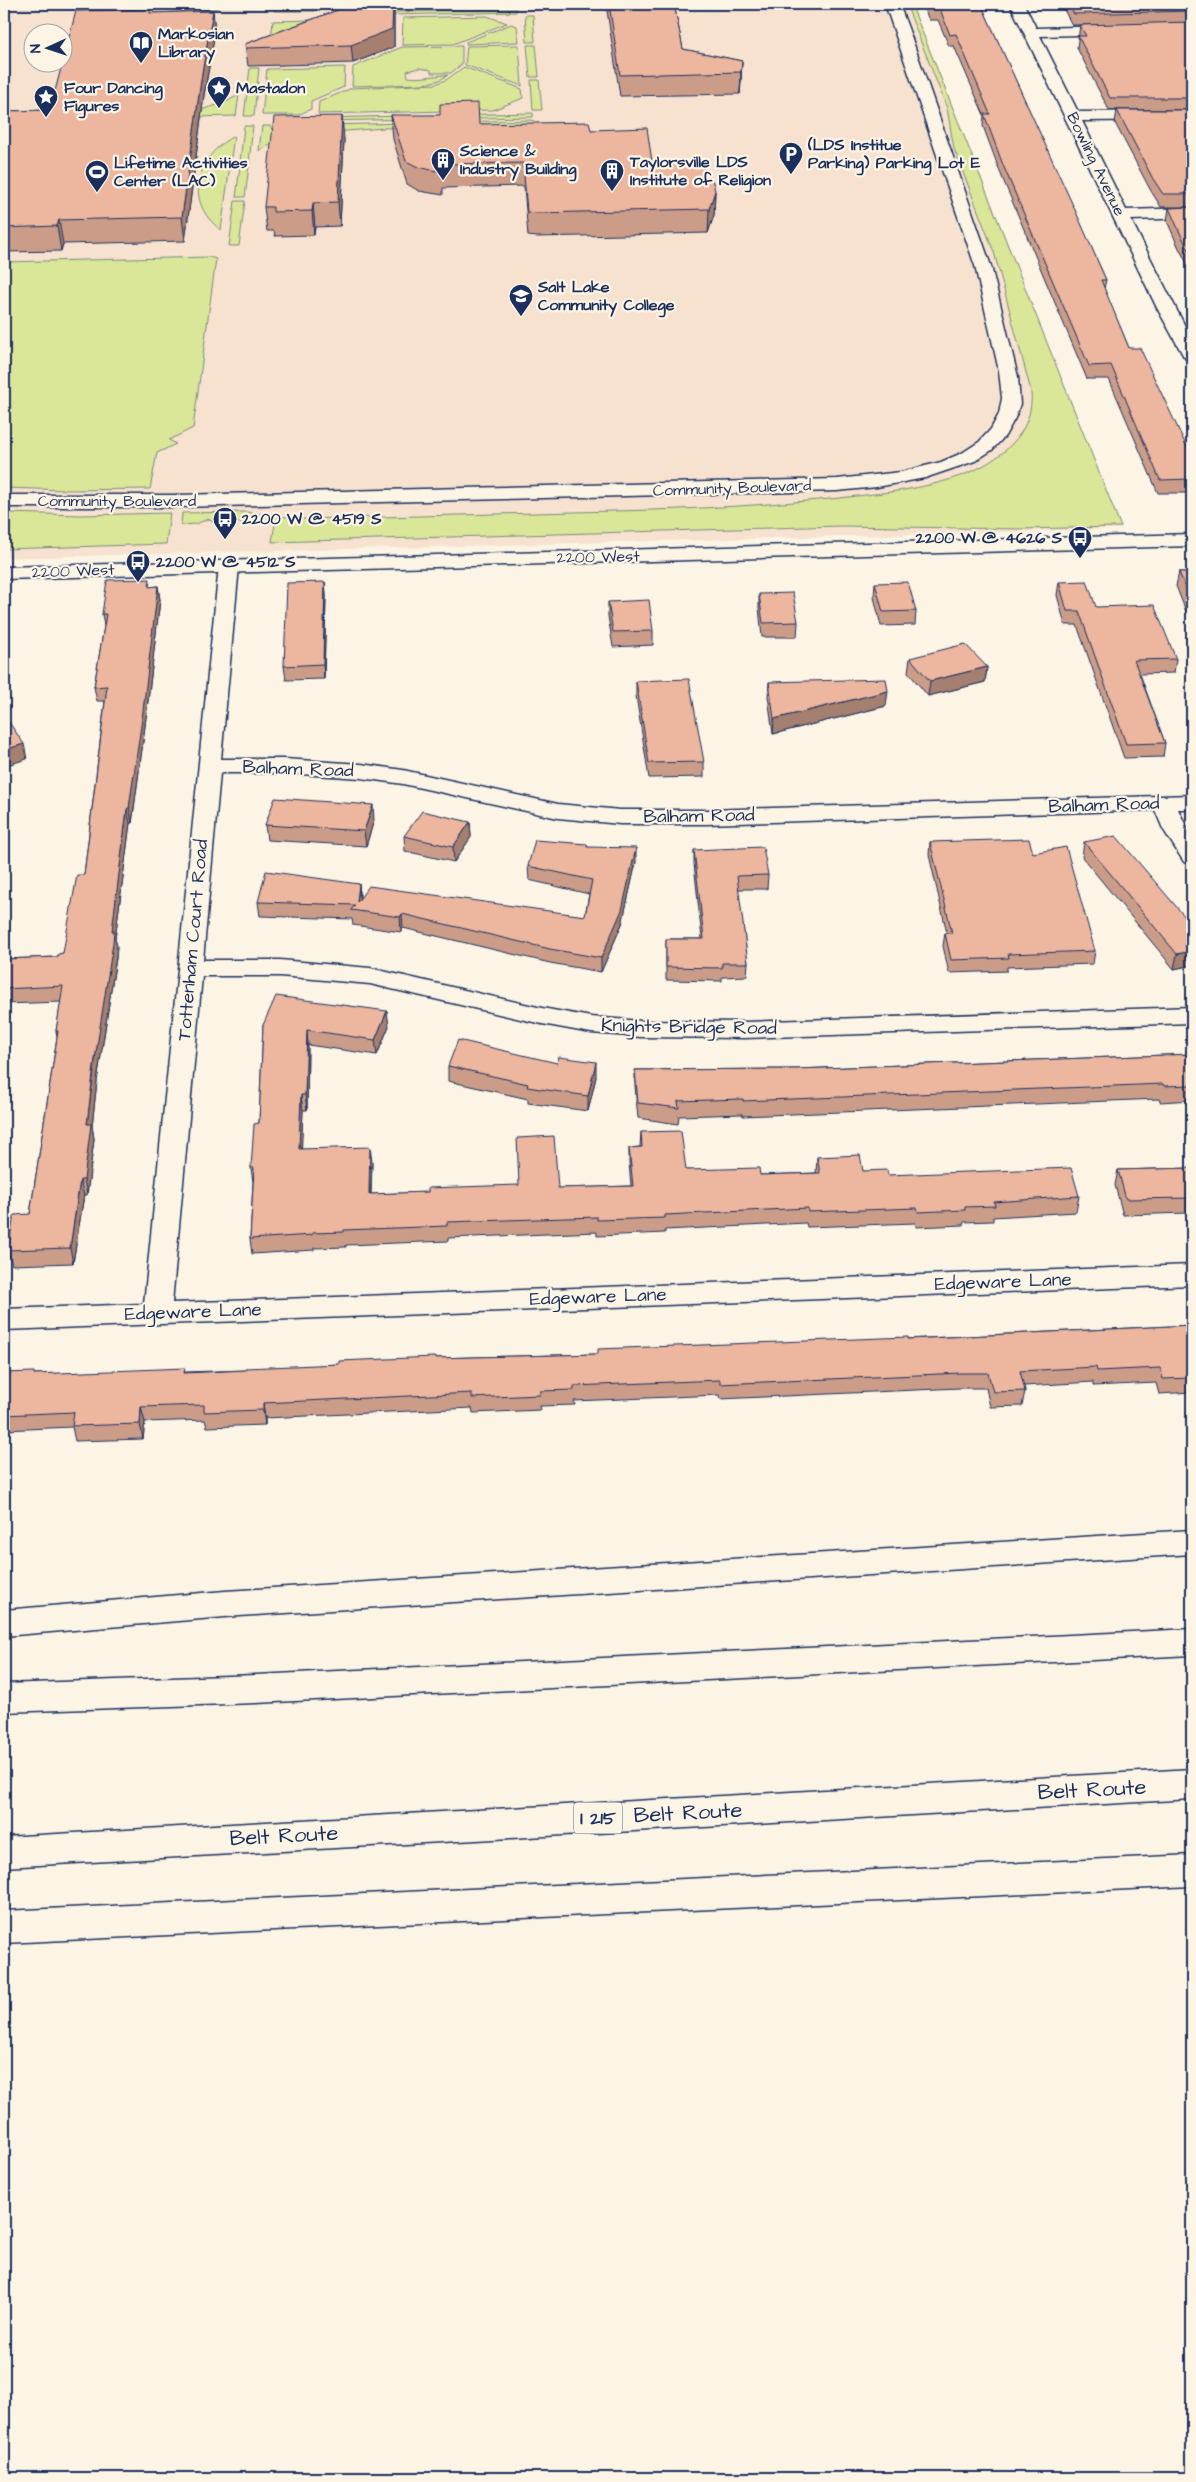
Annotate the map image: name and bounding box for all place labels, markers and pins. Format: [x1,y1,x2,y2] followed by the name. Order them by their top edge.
[158,23,234,64] place label: Markosian Library
[128,30,154,64] library icon: Markosian Library
[206,75,232,109] place icon: Mastadon
[64,77,164,119] place label: Four Dancing Figures
[236,77,305,99] place label: Mastadon
[33,84,59,118] place icon: Four Dancing Figures
[807,134,981,176] place label: (LDS Institue Parking) Parking Lot E
[459,140,577,182] place label: Science & Industry Building
[778,141,804,175] parking icon: (LDS Institue Parking) Parking Lot E
[430,147,456,181] building icon: Science & Industry Building
[629,151,771,193] place label: Taylorsville LDS Institute of Religion
[114,152,248,192] place label: Lifetime Activities Center (LAC)
[599,158,625,192] building icon: Taylorsville LDS Institute of Religion
[84,159,110,193] sports icon: Lifetime Activities Center (LAC)
[537,276,675,318] place label: Salt Lake Community College
[508,283,534,317] school or university icon: Salt Lake Community College
[212,506,238,540] bus stop icon: 2200 W @ 4519 S
[241,508,382,530] place label: 2200 W @ 4519 S
[1067,525,1093,559] bus stop icon: 2200 W @ 4626 S
[915,527,1063,549] place label: 2200 W @ 4626 S
[125,549,151,583] bus stop icon: 2200 W @ 4512 S
[155,551,296,573] place label: 2200 W @ 4512 S

